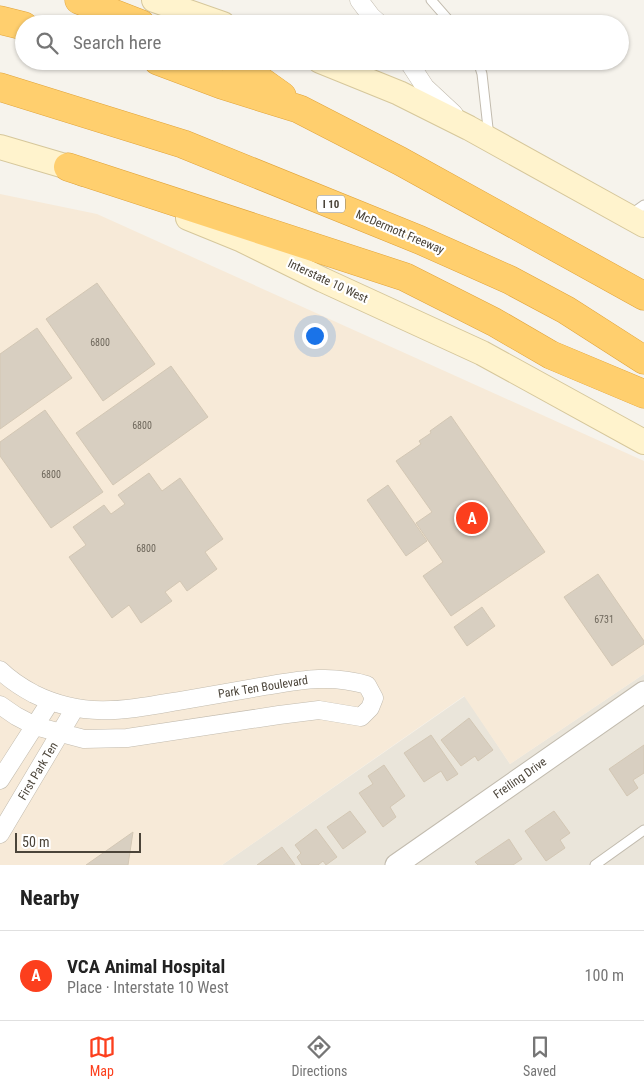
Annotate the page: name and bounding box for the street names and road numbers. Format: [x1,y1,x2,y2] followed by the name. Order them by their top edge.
[317,195,345,212] road number: I 10
[354,207,446,257] street label: McDermott Freeway
[286,256,371,306] street label: Interstate 10 West
[217,673,309,701] street label: Park Ten Boulevard
[15,739,61,802] street label: First Park Ten
[491,754,549,801] street label: Freiling Drive

